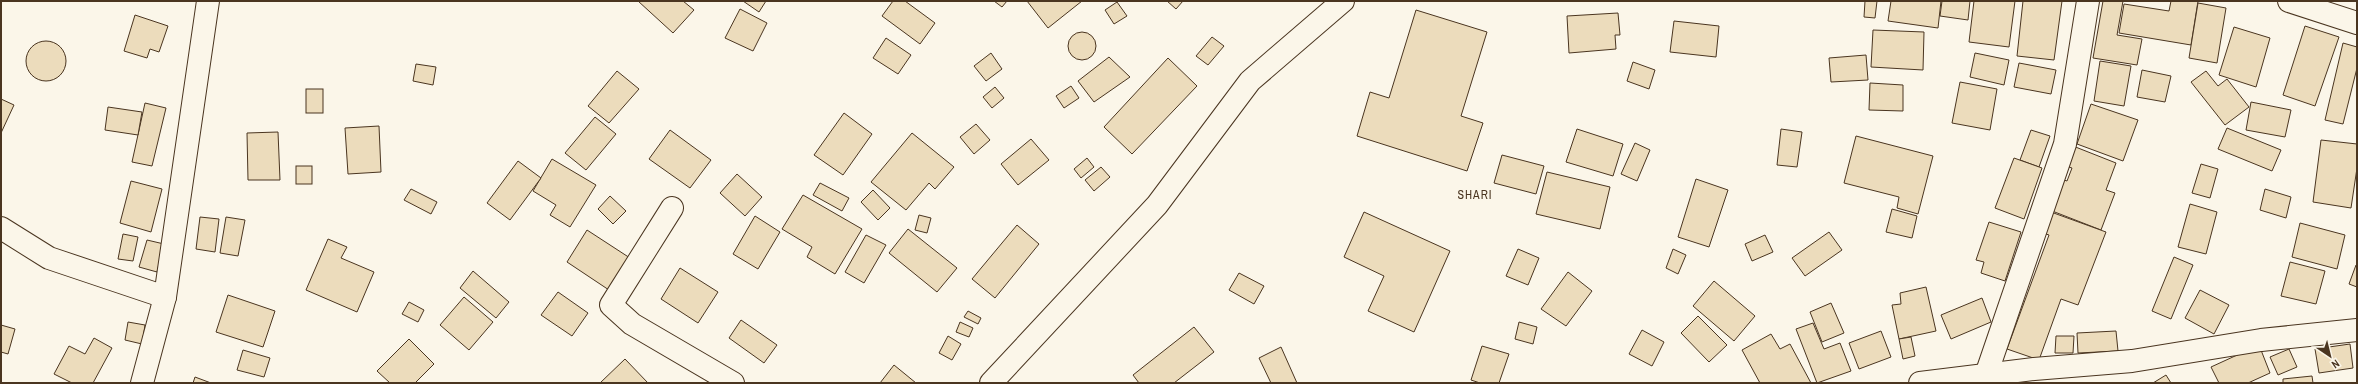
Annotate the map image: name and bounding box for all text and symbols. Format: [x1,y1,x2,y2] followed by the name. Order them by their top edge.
[1457,187,1493,203] district label: SHARI
[2310,336,2350,376] north arrow
[2329,357,2342,372] text: N

